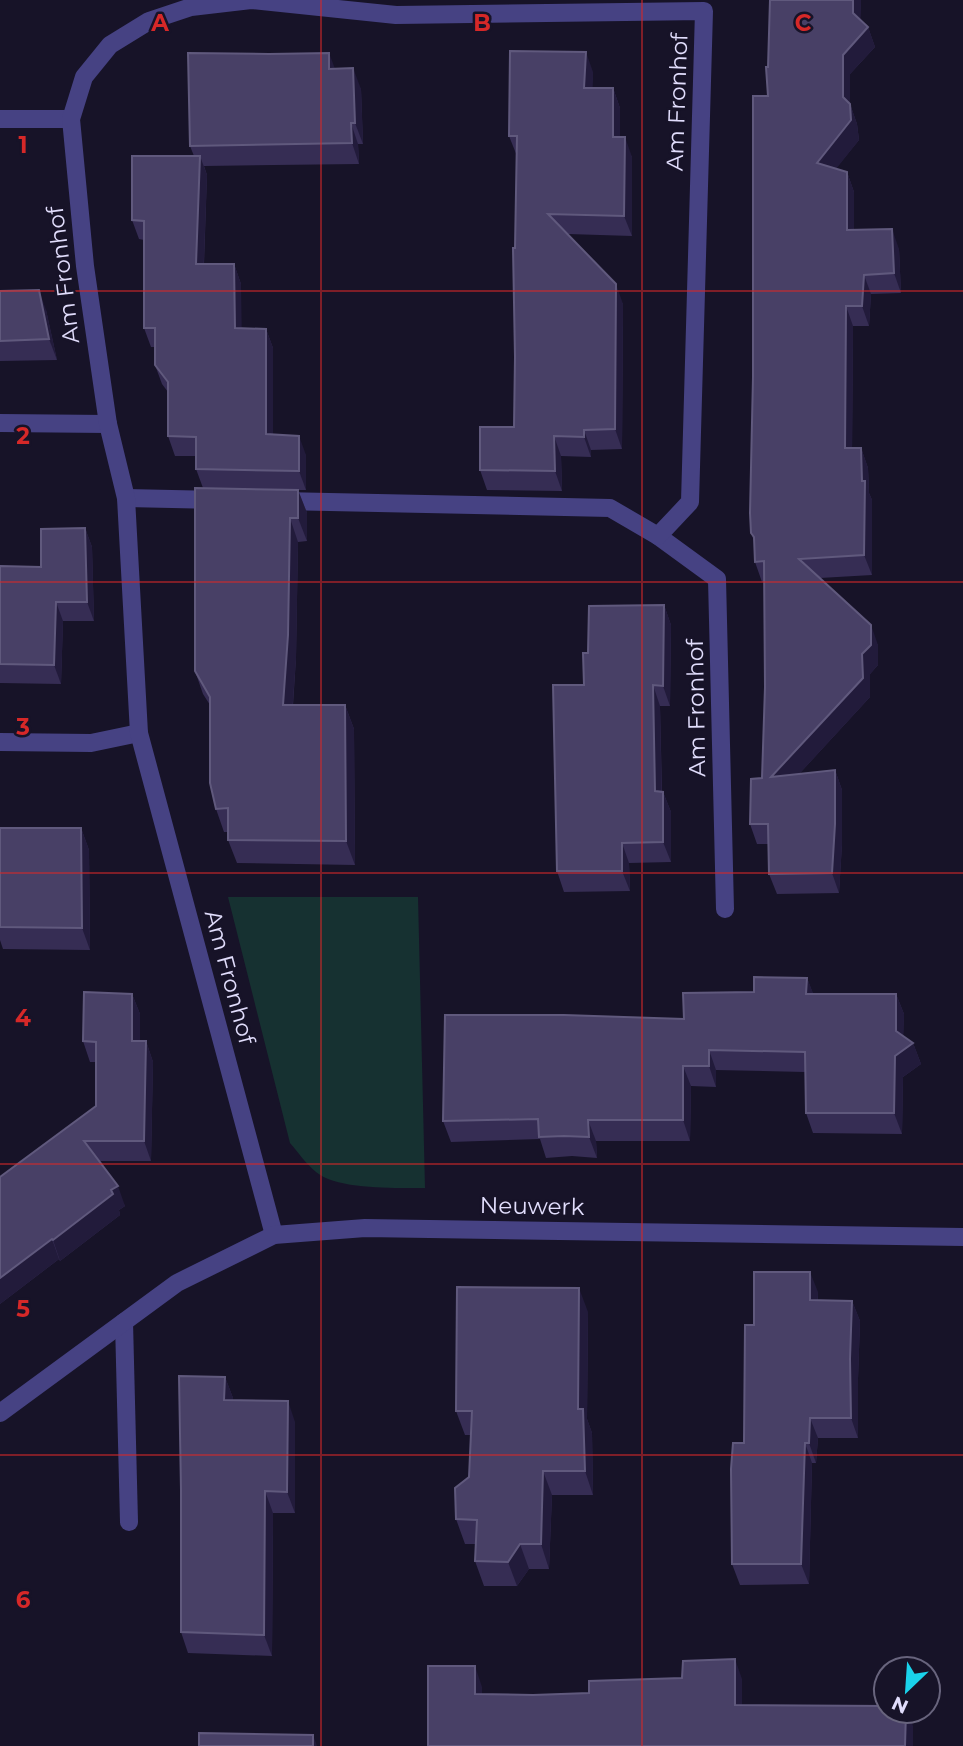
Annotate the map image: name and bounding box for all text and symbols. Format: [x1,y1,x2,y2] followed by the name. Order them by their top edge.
[150,9,169,37] text: A
[473,9,491,37] text: B
[795,9,812,37] text: C
[661,31,693,171] street label: Am Fronhof
[18,131,28,159] text: 1
[41,204,85,345] street label: Am Fronhof
[16,422,30,450] text: 2
[681,638,711,777] street label: Am Fronhof
[15,713,30,741] text: 3
[199,907,262,1048] street label: Am Fronhof
[15,1004,31,1032] text: 4
[479,1191,585,1221] street label: Neuwerk
[16,1295,30,1323] text: 5
[16,1586,31,1614] text: 6
[872,1655,942,1725] north arrow
[888,1691,912,1719] text: N

